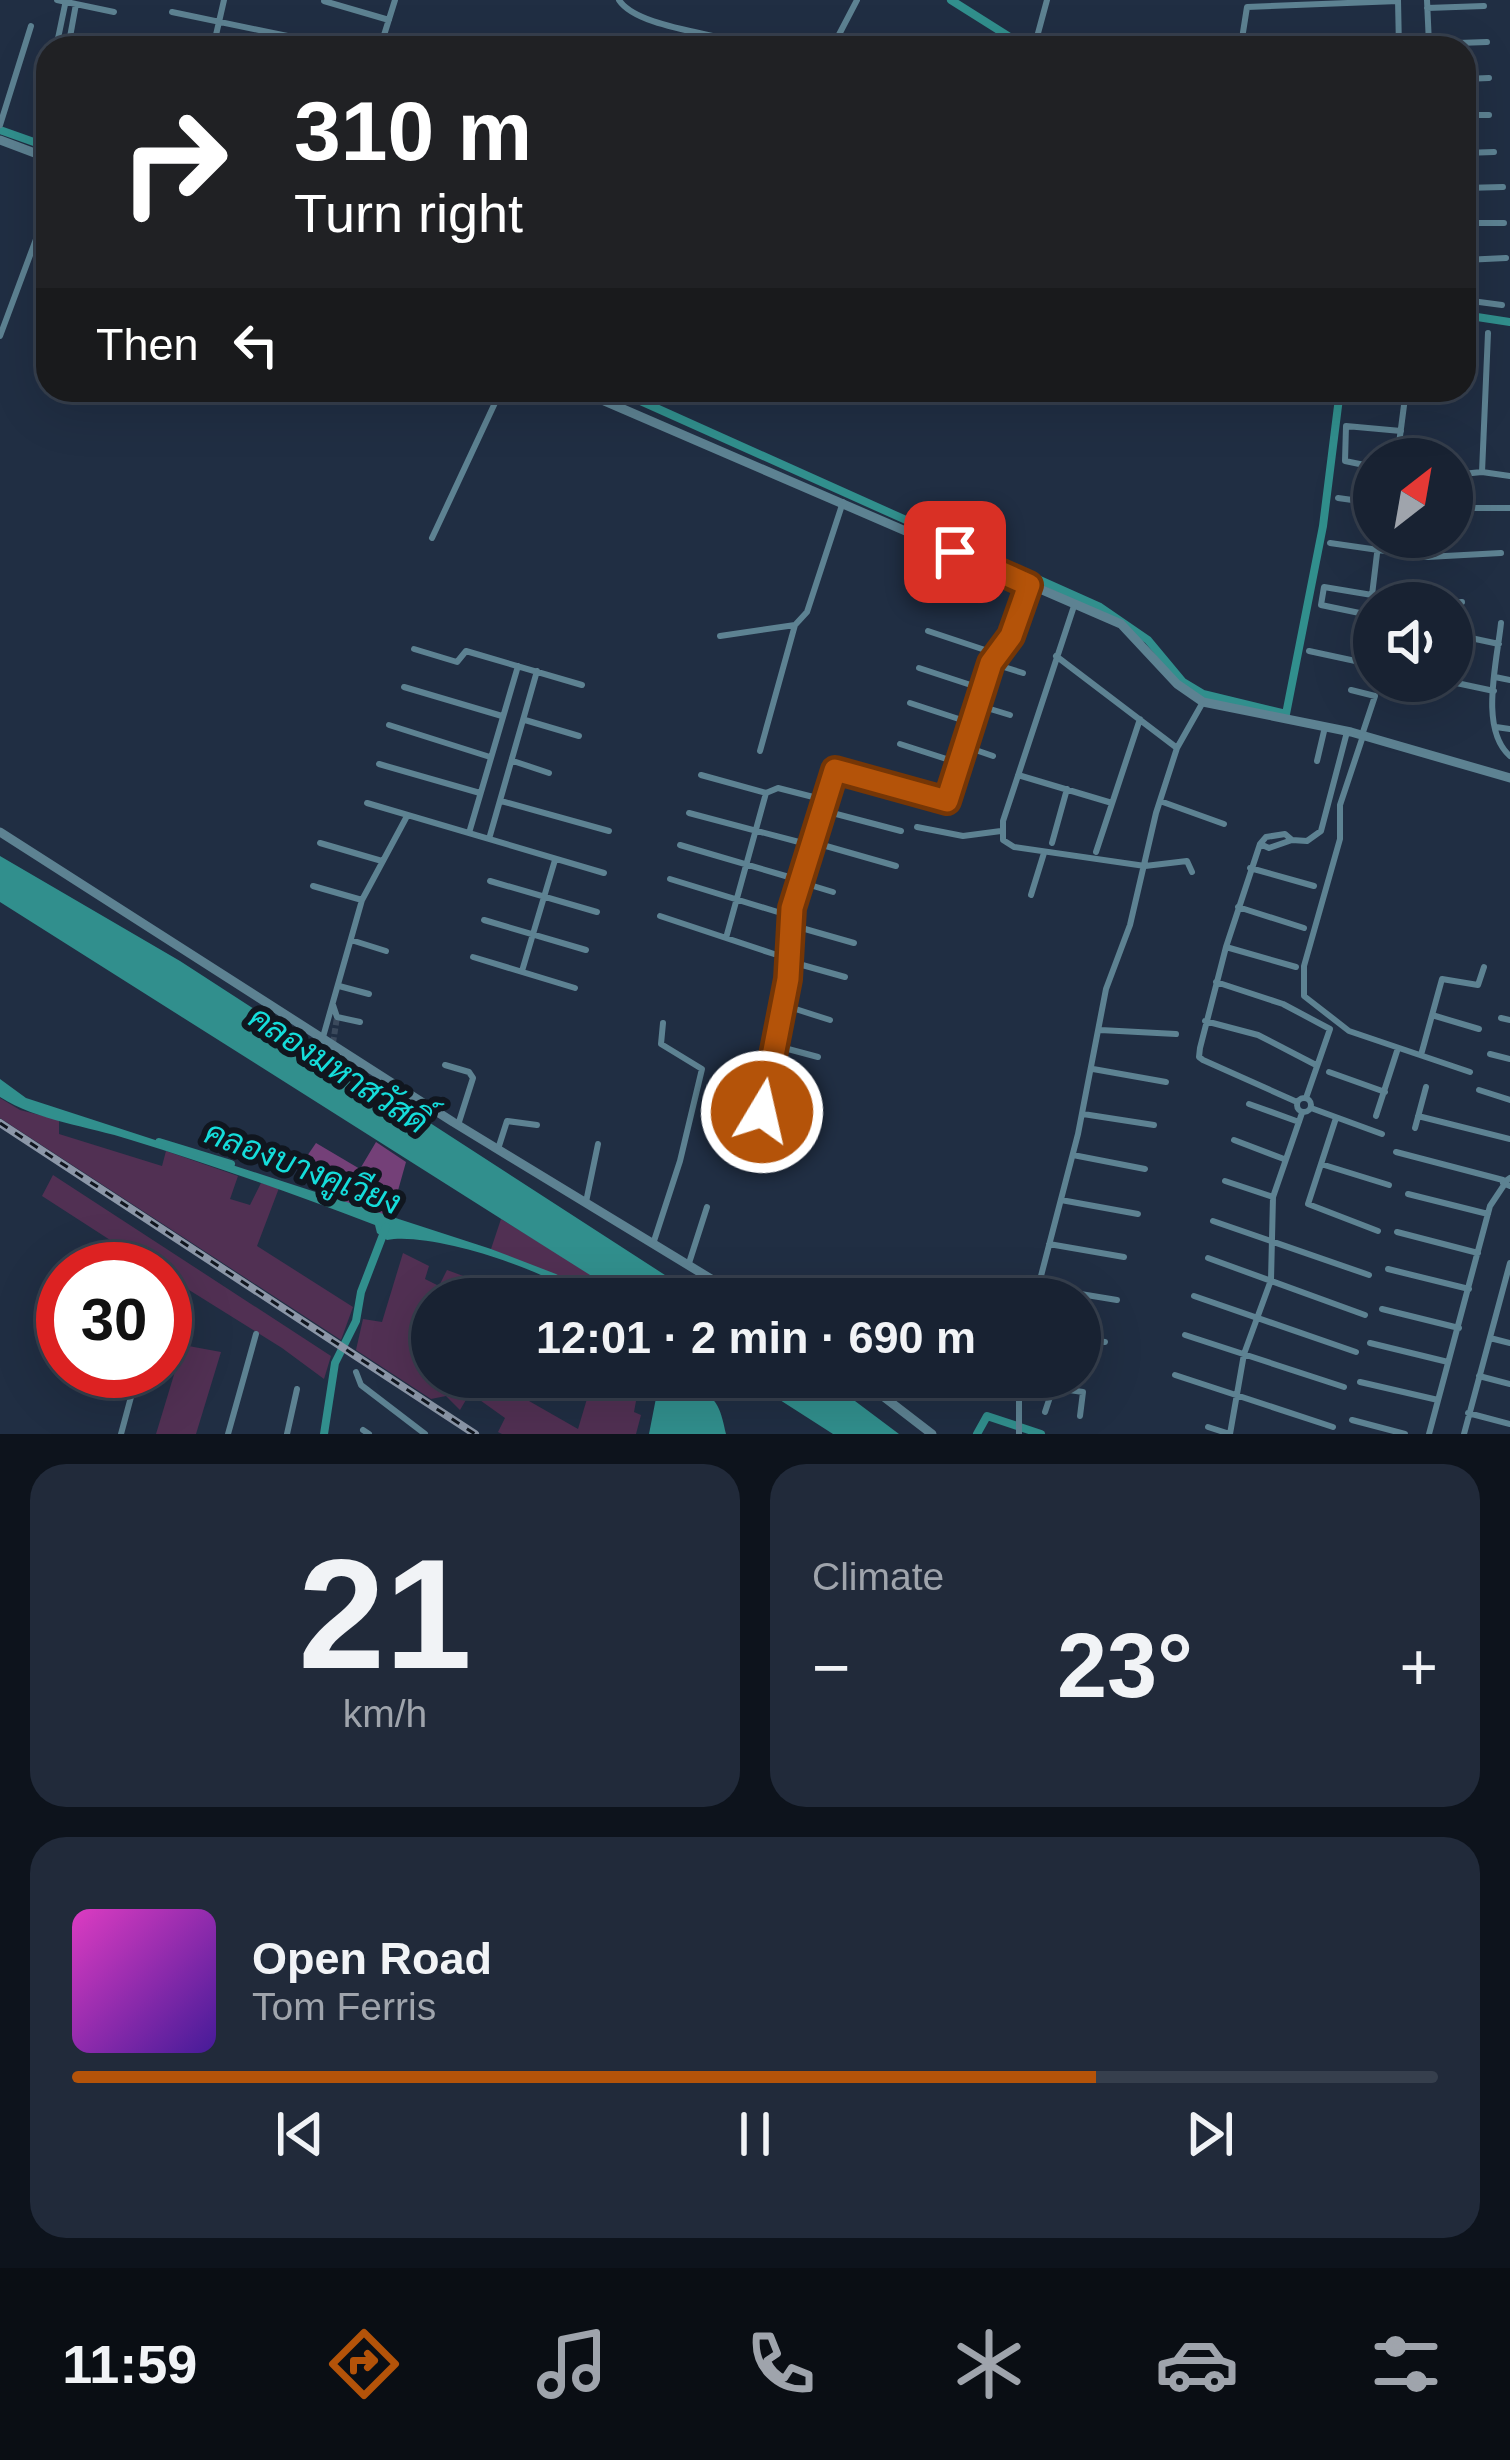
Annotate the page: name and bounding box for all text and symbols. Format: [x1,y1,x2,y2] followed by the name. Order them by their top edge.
[96,84,252,240] icon: right
[294,84,532,178] text: 310 m
[294,183,523,243] text: Turn right
[223,312,289,378] icon: left
[96,319,199,370] text: Then
[1353,438,1473,558] north arrow
[1353,438,1473,702] map controls
[904,501,1006,603] pin
[922,519,988,585] icon: arrive
[1353,582,1473,702] button: sound
[243,988,446,1144] water label: คลองมหาสวัสดิ์
[699,1049,825,1175] position arrow
[198,1112,406,1225] water label: คลองบางคูเวียง
[36,1242,192,1398] speed limit sign: 30
[536,1312,976,1363] text: 12:01 · 2 min · 690 m
[298,1527,472,1701] text: 21
[812,1555,944,1598] text: Climate
[1057,1616,1193,1716] text: 23°
[812,1630,851,1704] text: −
[1399,1630,1438,1704] text: +
[343,1692,427,1735] text: km/h
[252,1933,492,1984] text: Open Road
[252,1985,436,2028] text: Tom Ferris
[267,2101,333,2167] icon: previous
[722,2101,788,2167] icon: pause
[1177,2101,1243,2167] icon: next
[322,2322,406,2406] icon: directions
[530,2322,614,2406] icon: music
[739,2322,823,2406] icon: phone
[947,2322,1031,2406] icon: climate
[1155,2322,1239,2406] icon: car
[1364,2322,1448,2406] icon: filters
[62,2334,197,2394] text: 11:59

